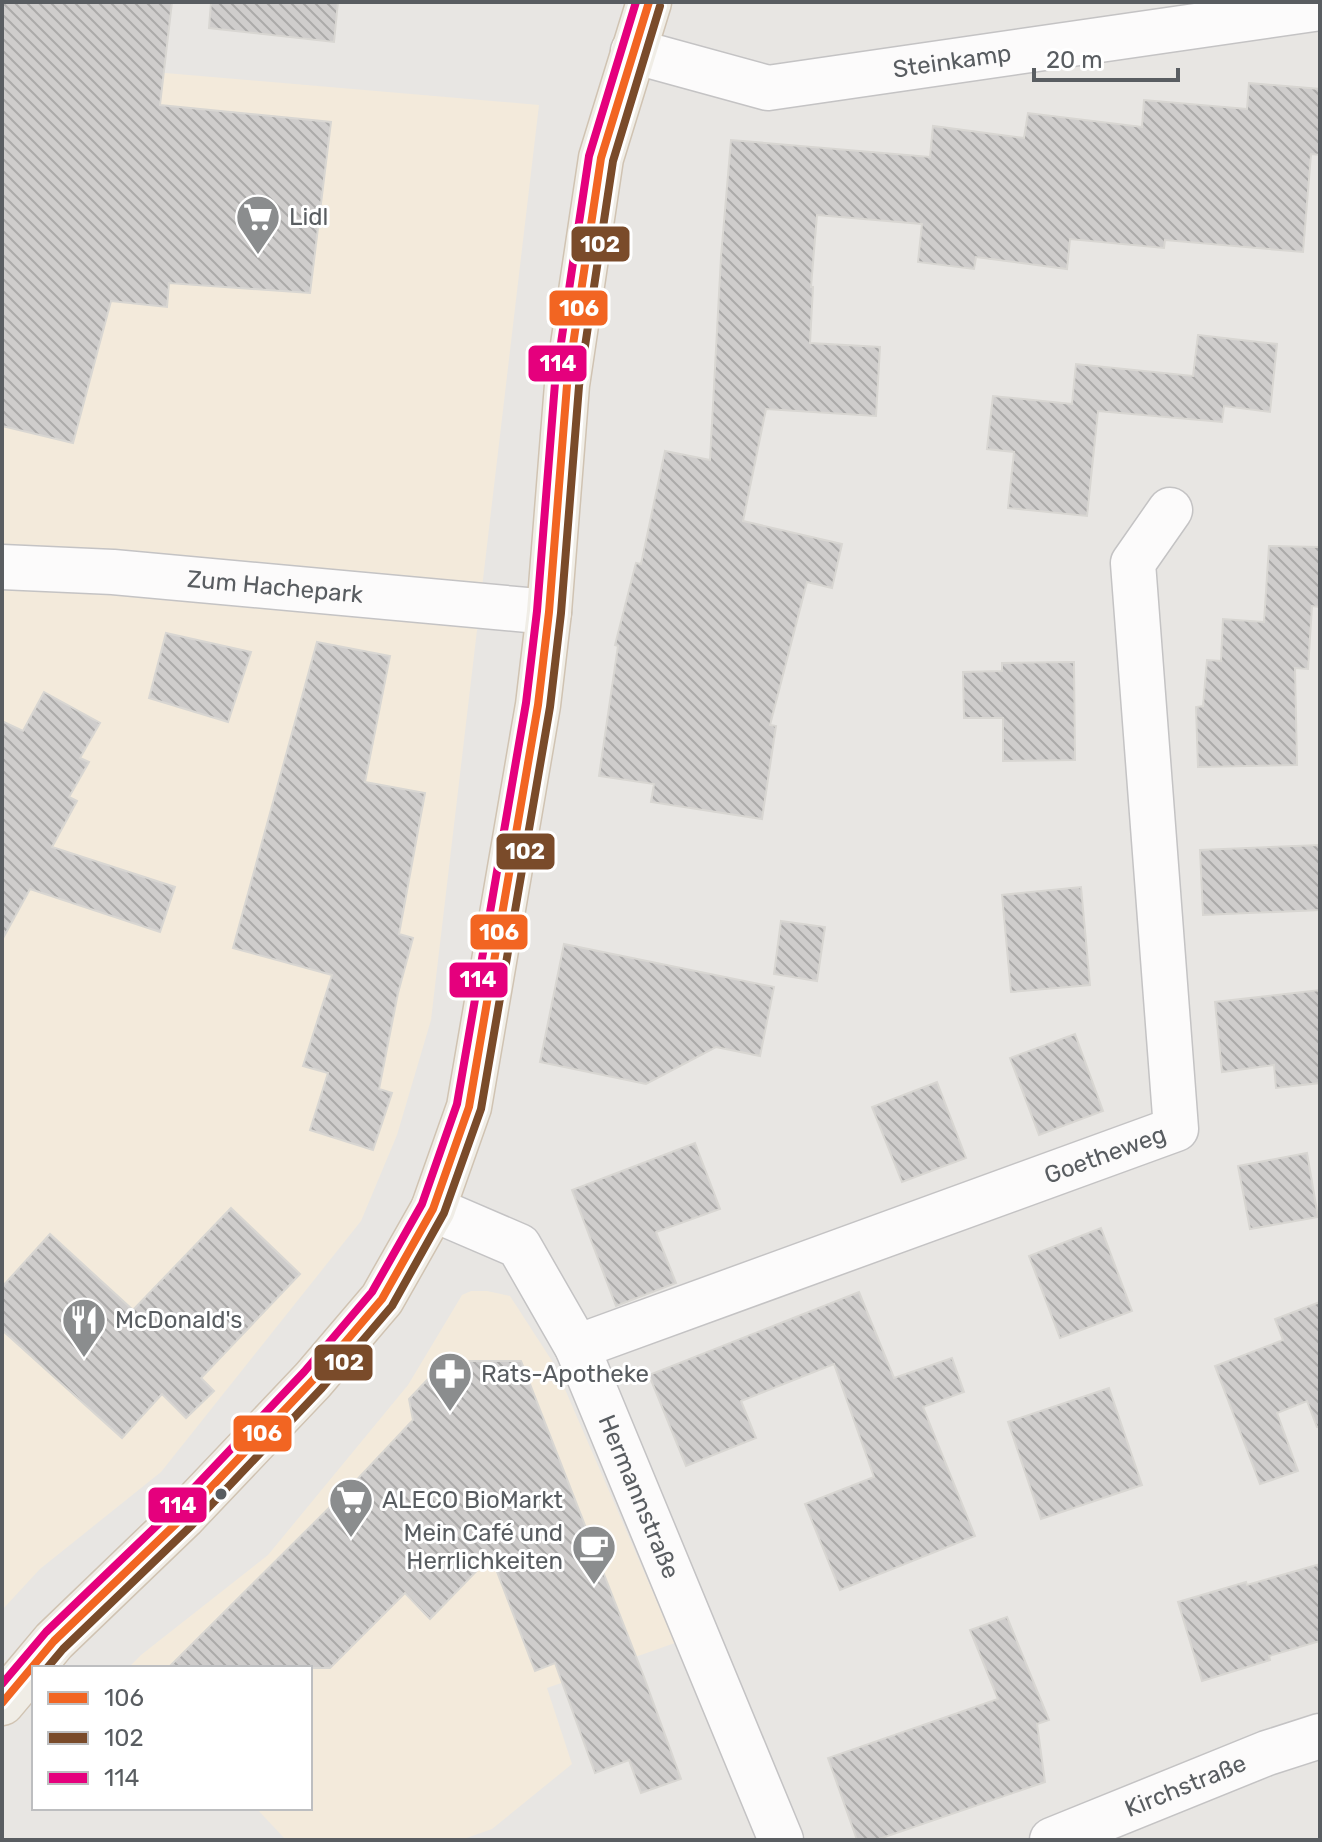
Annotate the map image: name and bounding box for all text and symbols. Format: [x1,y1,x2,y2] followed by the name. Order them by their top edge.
[1034,32,1178,82] scale bar
[891,39,1013,84] street label: Steinkamp
[1046,46,1103,74] text: 20 m
[234,193,282,256] supermarket icon: Lidl
[289,203,328,231] place label: Lidl
[570,225,631,263] line badge: 102
[580,231,620,258] text: 102
[548,289,609,327] line badge: 106
[559,295,599,322] text: 106
[527,344,588,383] line badge: 114
[540,350,576,377] text: 114
[186,565,365,609] street label: Zum Hachepark
[495,832,556,871] line badge: 102
[505,838,545,865] text: 102
[469,913,529,951] line badge: 106
[479,919,519,946] text: 106
[448,961,509,999] line badge: 114
[460,966,496,993] text: 114
[1040,1120,1170,1190] street label: Goetheweg
[60,1296,108,1359] restaurant icon: McDonald's
[115,1306,242,1334] place label: McDonald's
[313,1343,374,1382] line badge: 102
[324,1349,364,1376] text: 102
[426,1350,474,1413] pharmacy icon: Rats-Apotheke
[481,1360,649,1388] place label: Rats-Apotheke
[593,1410,685,1583] street label: Hermannstraße
[232,1414,293,1453] line badge: 106
[242,1420,282,1447] text: 106
[327,1476,375,1539] supermarket icon: ALECO BioMarkt
[147,1486,208,1524] line badge: 114
[213,1486,229,1502] unlabelled marker
[382,1486,563,1514] place label: ALECO BioMarkt
[160,1492,196,1519] text: 114
[404,1519,563,1575] place label: Mein Café und Herrlichkeiten
[570,1523,618,1586] cafe icon: Mein Café und Herrlichkeiten
[32,1666,312,1810] legend
[104,1684,144,1712] text: 106
[104,1724,144,1752] text: 102
[1121,1749,1250,1823] street label: Kirchstraße
[104,1764,140,1792] text: 114

